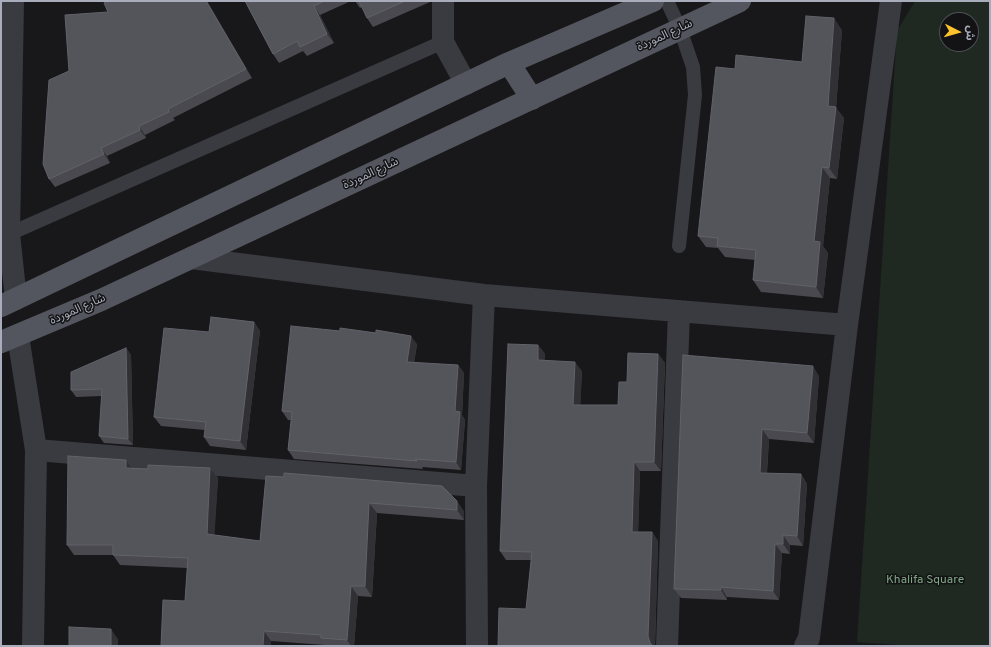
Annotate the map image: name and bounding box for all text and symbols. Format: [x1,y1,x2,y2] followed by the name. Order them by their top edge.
[939,12,979,52] north arrow
[635,17,695,55] street label: شارع الموردة
[962,25,978,41] text: ش
[341,155,401,193] street label: شارع الموردة
[48,291,108,329] street label: شارع الموردة
[886,574,964,588] park label: Khalifa Square

